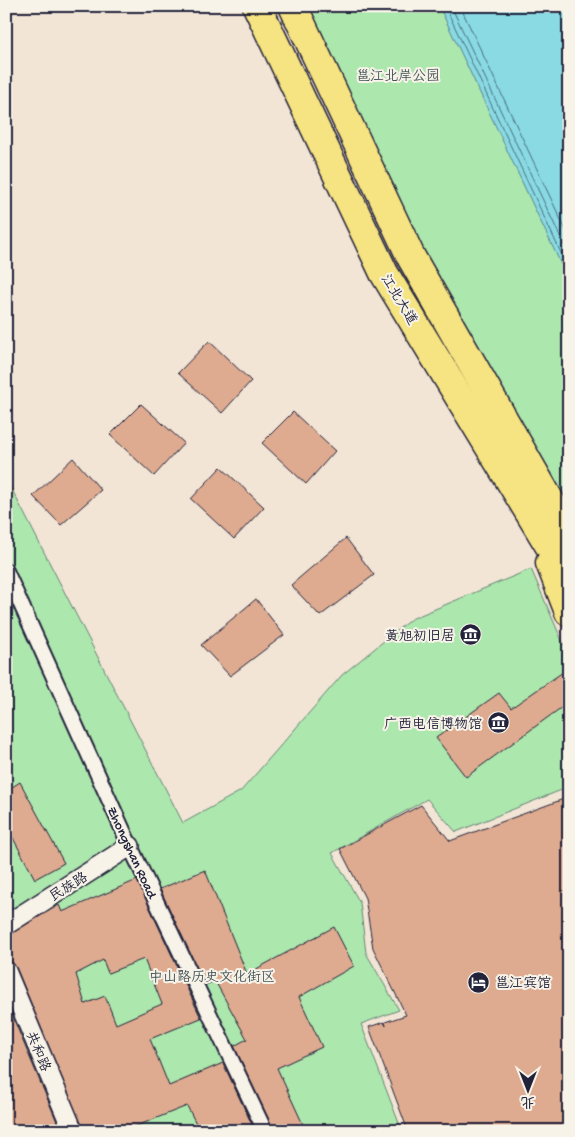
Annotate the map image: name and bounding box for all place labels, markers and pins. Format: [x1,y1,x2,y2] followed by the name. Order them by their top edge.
[459,623,483,647] museum icon: 黄旭初旧居
[385,628,455,646] place label: 黄旭初旧居
[486,711,510,735] museum icon: 广西电信博物馆
[384,716,482,734] place label: 广西电信博物馆
[467,970,491,994] hotel icon: 邕江宾馆
[495,975,551,993] place label: 邕江宾馆

